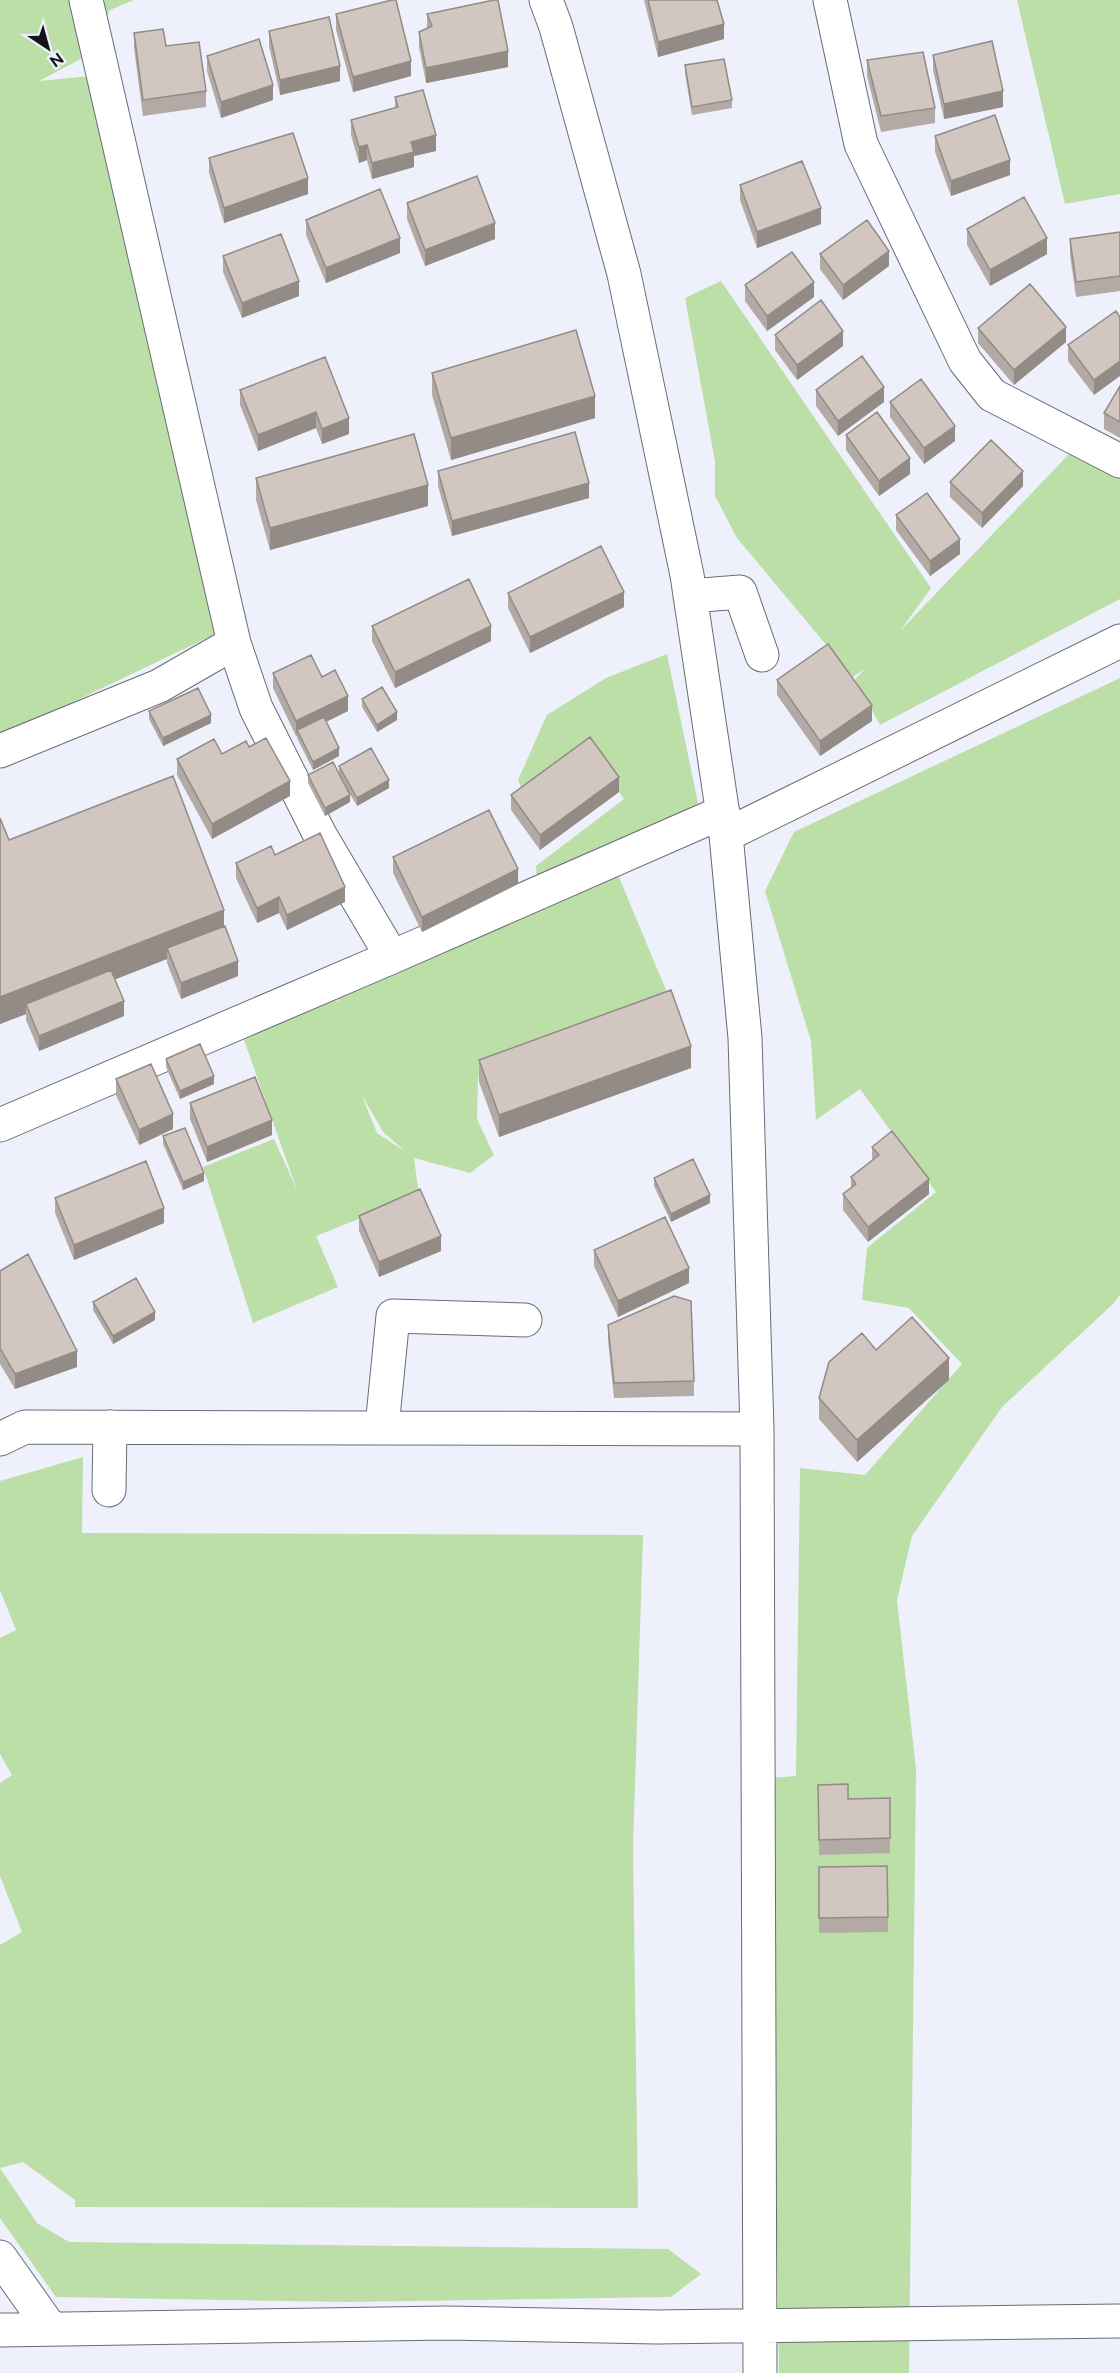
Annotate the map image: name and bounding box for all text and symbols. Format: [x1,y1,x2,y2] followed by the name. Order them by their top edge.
[18,18,78,78] north arrow
[46,48,67,71] text: N

